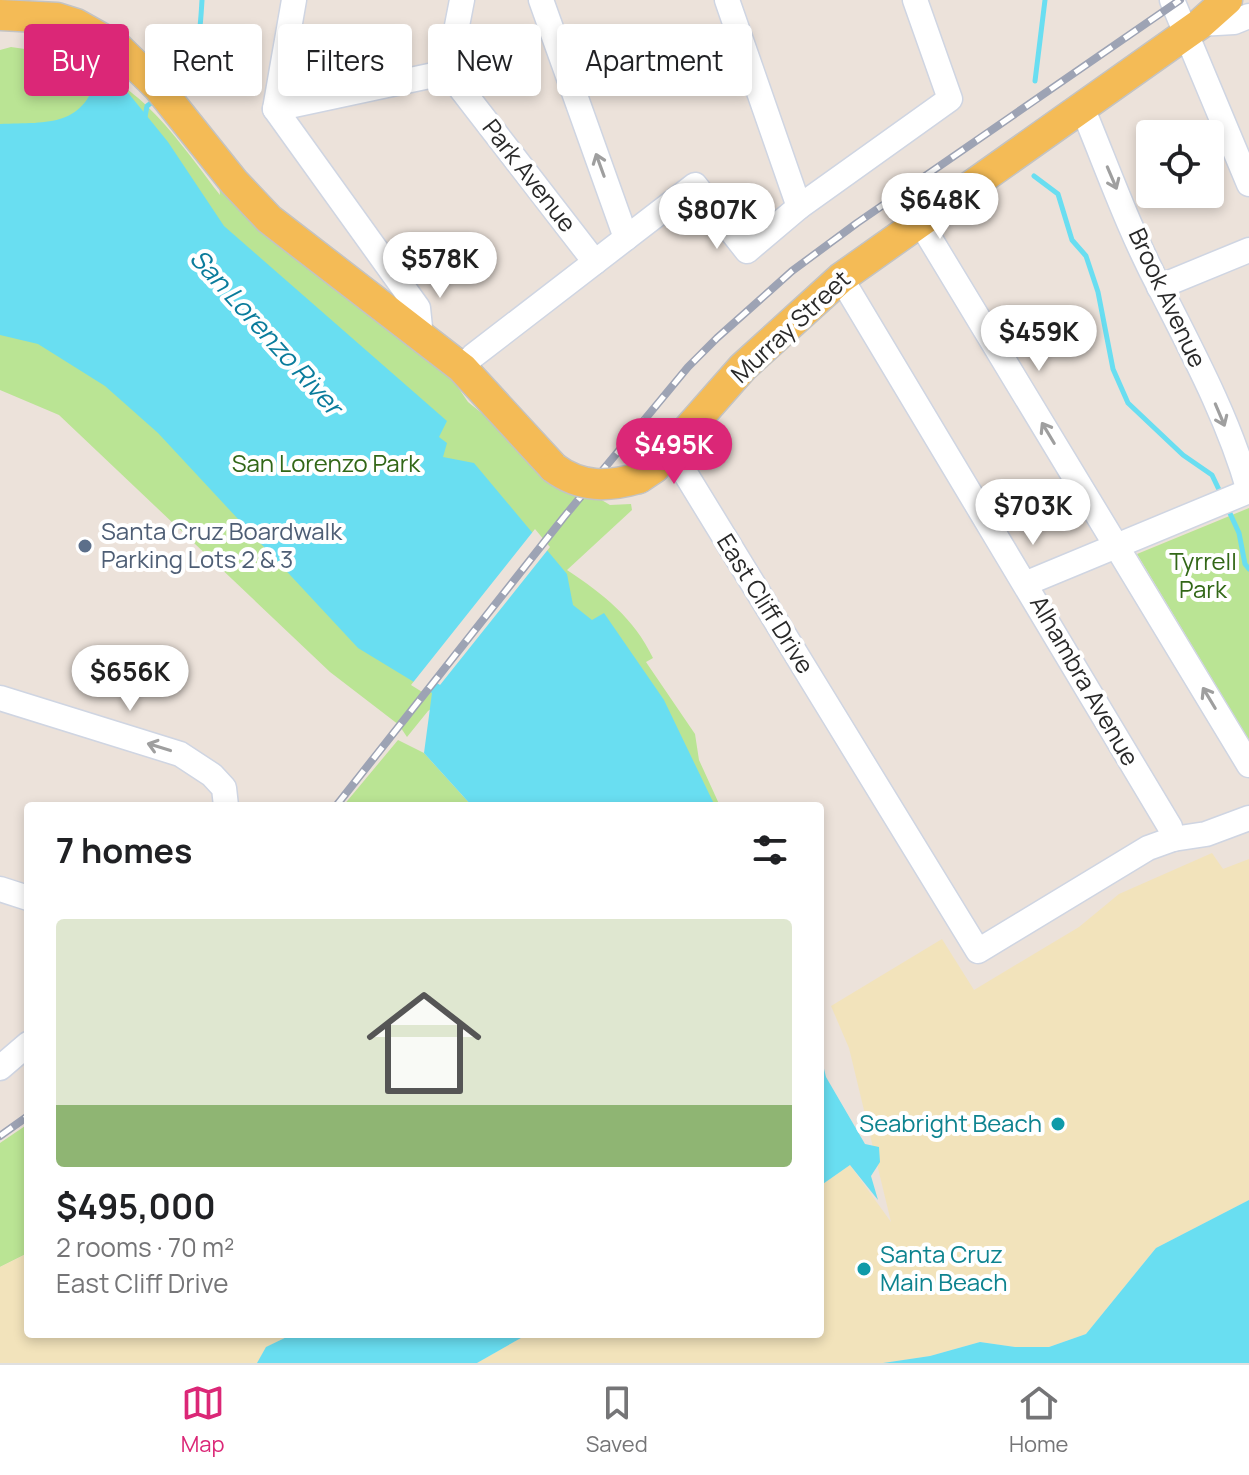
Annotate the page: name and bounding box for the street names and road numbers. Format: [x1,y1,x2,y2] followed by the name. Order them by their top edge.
[476,112,585,238] street label: Park Avenue
[1122,222,1215,372] street label: Brook Avenue
[723,262,857,390] street label: Murray Street
[710,527,822,679] street label: East Cliff Drive
[1023,589,1147,771] street label: Alhambra Avenue

